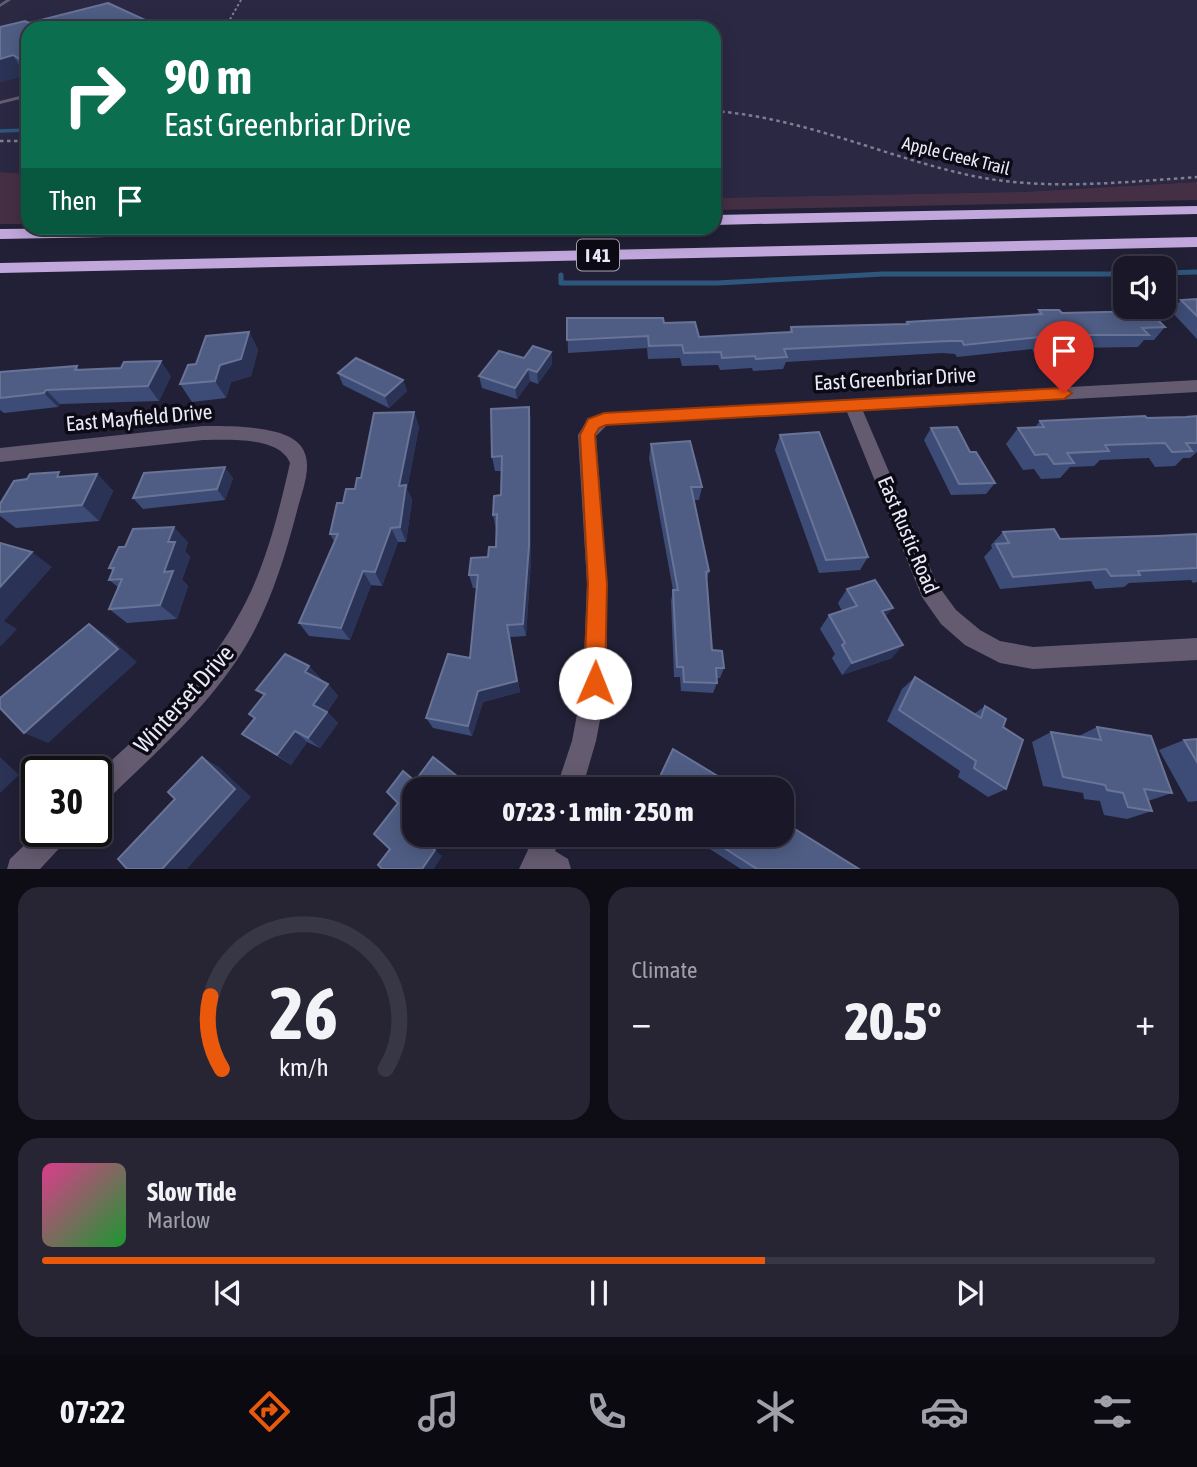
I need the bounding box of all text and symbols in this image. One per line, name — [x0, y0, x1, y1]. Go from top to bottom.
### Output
text: 90 m — [164, 48, 252, 104]
icon: right — [49, 49, 140, 140]
text: East Greenbriar Drive — [164, 106, 411, 143]
street label: Apple Creek Trail — [900, 132, 1012, 179]
icon: arrive — [111, 182, 149, 220]
text: Then — [49, 186, 97, 216]
road number: I 41 — [577, 240, 619, 270]
map controls — [1113, 256, 1176, 319]
button: sound — [1113, 256, 1176, 319]
pin — [1034, 321, 1094, 393]
icon: arrive — [1045, 332, 1083, 370]
street label: East Greenbriar Drive — [813, 362, 977, 394]
street label: East Mayfield Drive — [65, 399, 213, 435]
street label: East Rustic Road — [874, 473, 944, 597]
street label: Winterset Drive — [128, 639, 239, 758]
position arrow — [558, 646, 632, 720]
speed limit sign: 30 — [21, 756, 112, 847]
text: 07:23 · 1 min · 250 m — [503, 797, 693, 827]
text: Climate — [632, 957, 697, 983]
text: 26 — [270, 972, 338, 1055]
text: 20.5° — [845, 991, 942, 1051]
text: − — [632, 1000, 651, 1043]
text: + — [1135, 1000, 1155, 1043]
text: km/h — [279, 1053, 329, 1081]
text: Slow Tide — [147, 1177, 237, 1207]
text: Marlow — [147, 1207, 210, 1233]
icon: previous — [209, 1274, 247, 1312]
icon: pause — [580, 1274, 618, 1312]
icon: next — [951, 1274, 989, 1312]
icon: directions — [245, 1387, 294, 1436]
icon: music — [414, 1387, 463, 1436]
icon: phone — [582, 1387, 631, 1436]
icon: climate — [751, 1387, 800, 1436]
icon: car — [920, 1387, 969, 1436]
icon: filters — [1088, 1387, 1137, 1436]
text: 07:22 — [60, 1393, 126, 1430]

